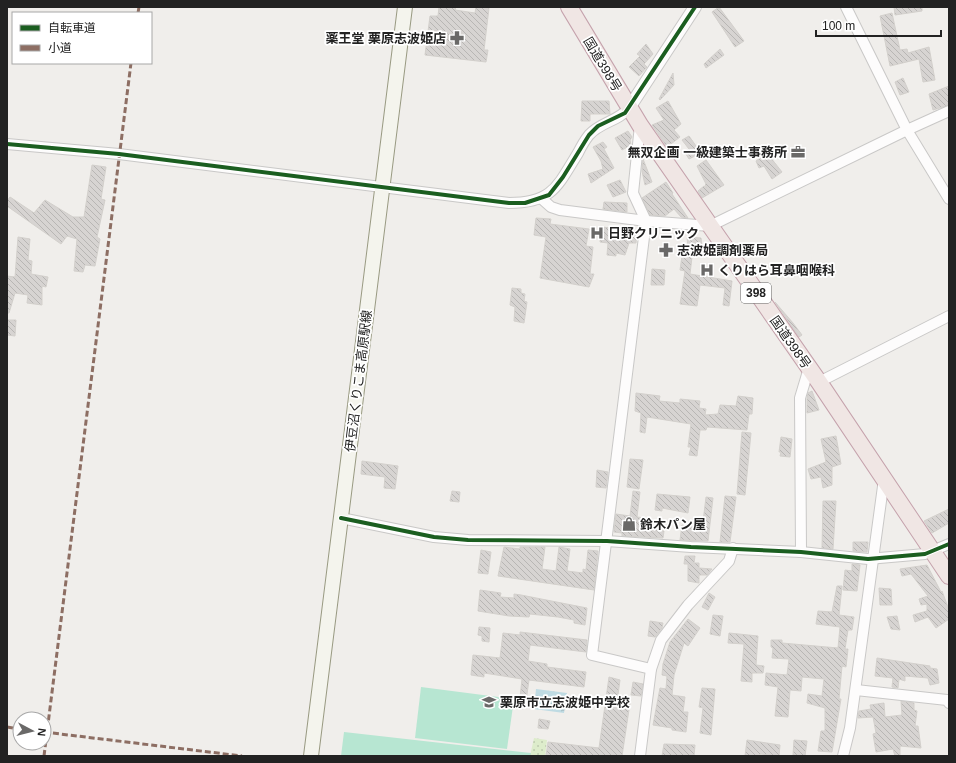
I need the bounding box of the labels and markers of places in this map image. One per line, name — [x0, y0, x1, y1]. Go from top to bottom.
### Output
pharmacy icon: 薬王堂 栗原志波姫店 — [449, 30, 465, 46]
place label: 薬王堂 栗原志波姫店 — [325, 31, 446, 46]
office icon: 無双企画 一級建築士事務所 — [790, 144, 806, 160]
place label: 無双企画 一級建築士事務所 — [627, 145, 787, 160]
hospital icon: 日野クリニック — [589, 225, 605, 241]
place label: 日野クリニック — [608, 226, 699, 241]
pharmacy icon: 志波姫調剤薬局 — [658, 242, 674, 258]
place label: 志波姫調剤薬局 — [677, 243, 768, 258]
hospital icon: くりはら耳鼻咽喉科 — [699, 262, 715, 278]
place label: くりはら耳鼻咽喉科 — [718, 263, 835, 278]
shop icon: 鈴木パン屋 — [621, 516, 637, 532]
place label: 鈴木パン屋 — [640, 517, 706, 532]
school or university icon: 栗原市立志波姫中学校 — [481, 694, 497, 710]
place label: 栗原市立志波姫中学校 — [500, 695, 630, 710]

